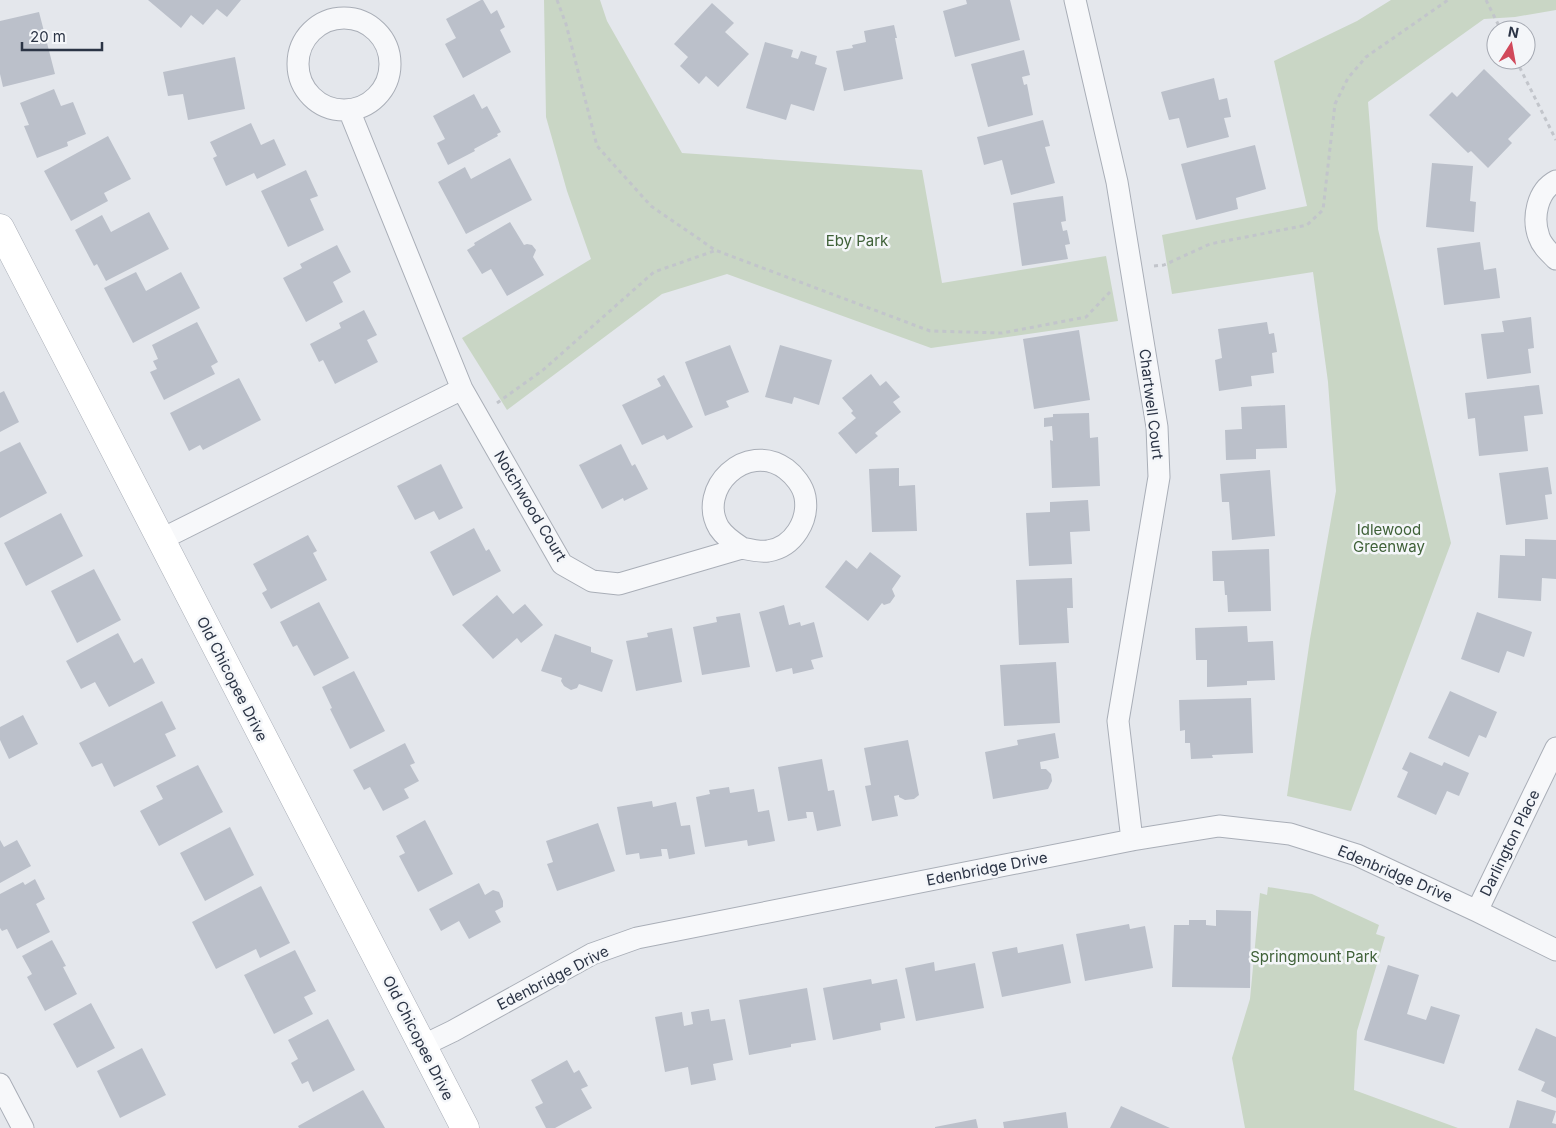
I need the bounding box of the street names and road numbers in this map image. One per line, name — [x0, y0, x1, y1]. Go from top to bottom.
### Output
street label: Chartwell Court — [1135, 348, 1168, 460]
street label: Notchwood Court — [490, 447, 571, 564]
street label: Old Chicopee Drive — [193, 613, 272, 744]
street label: Darlington Place — [1476, 786, 1544, 899]
street label: Edenbridge Drive — [1335, 841, 1456, 906]
street label: Edenbridge Drive — [925, 847, 1049, 890]
street label: Edenbridge Drive — [494, 941, 612, 1014]
street label: Old Chicopee Drive — [379, 972, 458, 1103]

